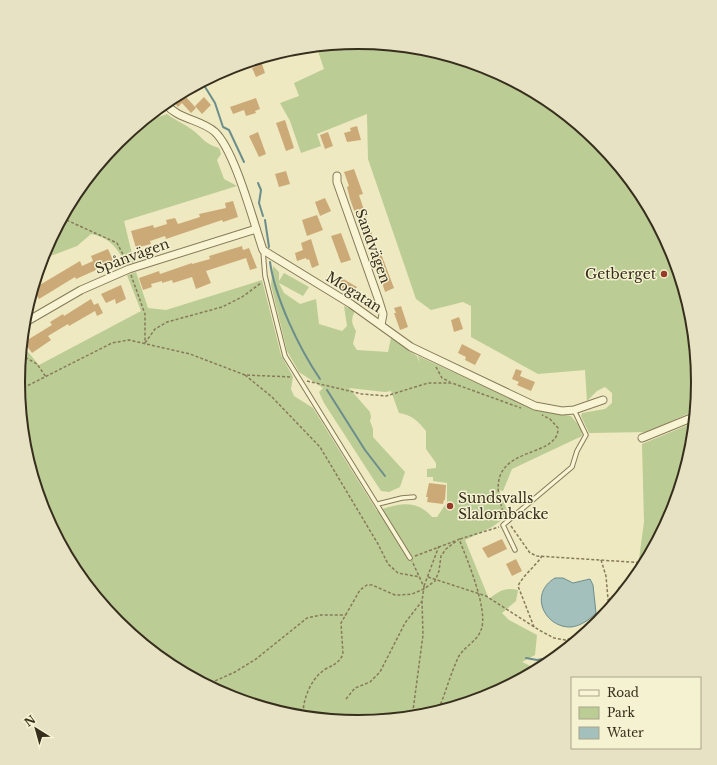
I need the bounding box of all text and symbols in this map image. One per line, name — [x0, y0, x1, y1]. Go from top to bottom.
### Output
street label: Sandvägen — [351, 206, 395, 286]
street label: Spånvägen — [92, 234, 172, 278]
place label: Getberget — [585, 265, 657, 283]
street label: Mogatan — [323, 268, 386, 316]
marker: Getberget — [659, 269, 669, 279]
place label: Sundsvalls Slalombacke — [458, 489, 549, 523]
marker: Sundsvalls Slalombacke — [445, 501, 455, 511]
legend — [571, 677, 701, 749]
text: Road — [607, 685, 639, 700]
text: Park — [607, 705, 635, 720]
north arrow — [16, 709, 56, 749]
text: N — [22, 712, 39, 730]
text: Water — [606, 725, 644, 740]

